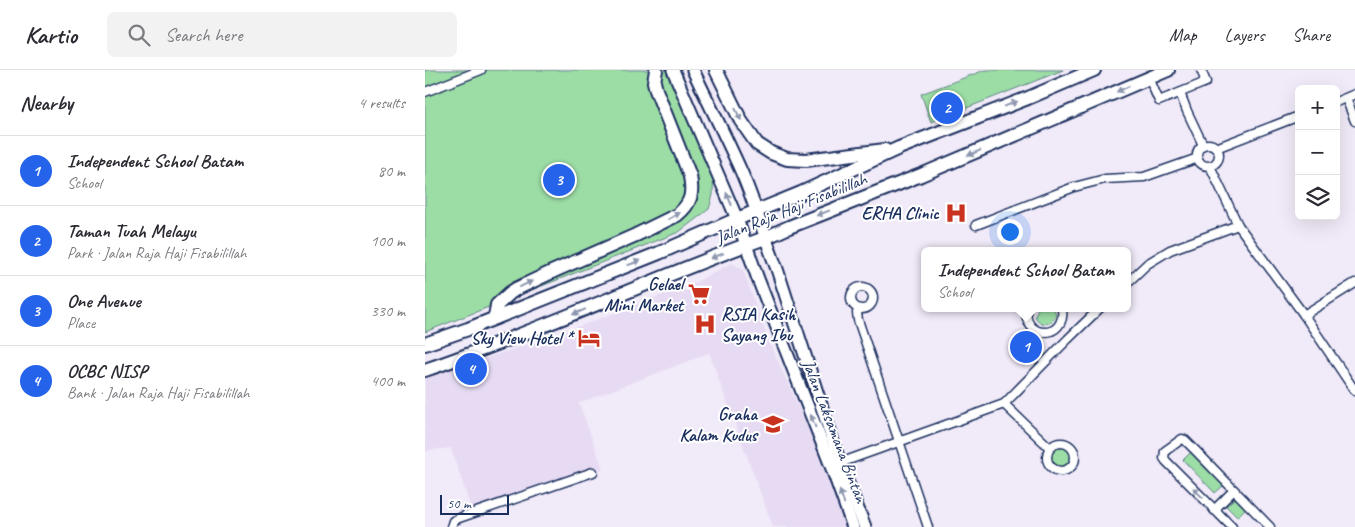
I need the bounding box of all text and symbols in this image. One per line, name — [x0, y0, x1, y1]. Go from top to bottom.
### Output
search box — [107, 12, 457, 57]
text: Kartio — [25, 20, 77, 50]
icon: search — [125, 21, 153, 49]
text: Search here — [165, 23, 242, 47]
text: Map — [1169, 24, 1197, 46]
text: Layers — [1225, 24, 1264, 46]
text: Share — [1292, 24, 1330, 46]
map controls — [1295, 85, 1340, 220]
button: + — [1295, 85, 1340, 130]
one-way arrow — [1116, 86, 1130, 94]
pin: 2 — [931, 89, 963, 127]
text: Nearby — [20, 90, 73, 116]
text: 4 results — [358, 93, 405, 113]
one-way arrow — [1004, 100, 1019, 108]
one-way arrow — [734, 107, 742, 121]
button: − — [1295, 130, 1340, 175]
text: Independent School Batam — [67, 149, 243, 173]
one-way arrow — [966, 149, 981, 157]
text: 1 — [32, 161, 40, 181]
text: 80 m — [378, 161, 405, 181]
pin: 3 — [543, 161, 575, 199]
street label: Jalan Raja Haji Fisabilillah — [711, 167, 871, 249]
text: School — [67, 173, 101, 193]
button: layers — [1295, 175, 1340, 220]
one-way arrow — [724, 192, 732, 206]
hospital icon: ERHA Clinic — [943, 200, 969, 226]
place label: ERHA Clinic — [861, 202, 940, 224]
one-way arrow — [815, 209, 830, 217]
one-way arrow — [666, 212, 681, 220]
text: Taman Tuah Melayu — [67, 219, 196, 243]
your location — [997, 219, 1023, 245]
text: 2 — [32, 231, 40, 251]
text: 100 m — [371, 231, 405, 251]
text: Park · Jalan Raja Haji Fisabilillah — [67, 243, 246, 263]
popup — [921, 247, 1131, 312]
one-way arrow — [709, 252, 724, 260]
text: Independent School Batam — [938, 258, 1114, 282]
one-way arrow — [626, 259, 641, 267]
place label: Gelael Mini Market — [604, 273, 687, 316]
one-way arrow — [519, 280, 533, 288]
supermarket icon: Gelael Mini Market — [686, 281, 712, 307]
text: School — [938, 282, 972, 302]
text: One Avenue — [67, 289, 141, 313]
text: 3 — [32, 301, 40, 321]
text: 330 m — [371, 301, 405, 321]
place label: RSIA Kasih Sayang Ibu — [721, 303, 796, 346]
one-way arrow — [572, 309, 586, 317]
hospital icon: RSIA Kasih Sayang Ibu — [692, 311, 718, 337]
text: Place — [67, 313, 95, 333]
hotel icon: Sky View Hotel * — [576, 325, 602, 351]
place label: Sky View Hotel * — [471, 327, 575, 349]
pin: 1 — [1010, 328, 1042, 366]
pin: 4 — [455, 350, 487, 388]
street label: Jalan Laksamana Bintan — [797, 355, 873, 507]
text: OCBC NISP — [67, 359, 147, 383]
text: 4 — [32, 371, 40, 391]
text: 400 m — [371, 371, 405, 391]
text: Bank · Jalan Raja Haji Fisabilillah — [67, 383, 249, 403]
place label: Graha Kalam Kudus — [680, 403, 759, 446]
school or university icon: Graha Kalam Kudus — [760, 411, 786, 437]
one-way arrow — [809, 413, 817, 428]
one-way arrow — [1192, 487, 1204, 499]
one-way arrow — [837, 489, 845, 504]
scale bar — [440, 492, 509, 515]
text: 50 m — [447, 495, 471, 512]

